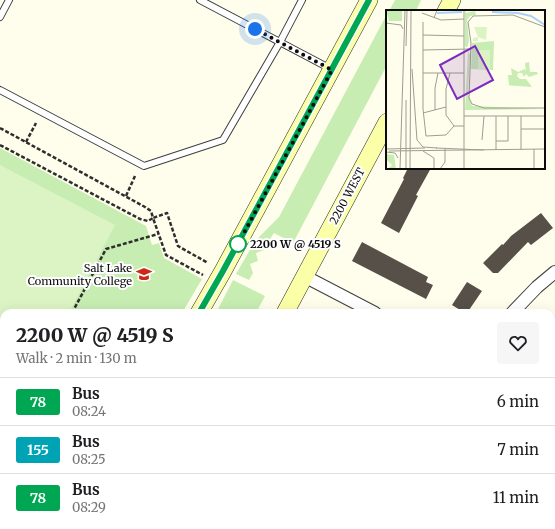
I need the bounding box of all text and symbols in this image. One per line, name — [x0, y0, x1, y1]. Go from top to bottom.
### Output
inset map — [386, 10, 545, 169]
your location — [245, 19, 265, 39]
street label: 2200 WEST — [326, 165, 368, 227]
marker: 2200 W @ 4519 S — [229, 235, 247, 253]
place label: 2200 W @ 4519 S — [250, 237, 341, 251]
place label: Salt Lake Community College — [28, 261, 132, 288]
school or university icon: Salt Lake Community College — [135, 265, 153, 283]
button: heart — [497, 322, 539, 364]
text: 2200 W @ 4519 S — [16, 323, 174, 347]
text: Walk · 2 min · 130 m — [16, 350, 137, 367]
text: Bus — [72, 384, 100, 403]
text: 6 min — [497, 392, 539, 411]
text: 78 — [30, 393, 46, 411]
text: 08:24 — [72, 403, 106, 420]
text: Bus — [72, 432, 100, 451]
text: 7 min — [497, 440, 539, 459]
text: 155 — [27, 441, 49, 459]
text: 08:25 — [72, 451, 106, 468]
text: Bus — [72, 480, 100, 499]
text: 11 min — [493, 488, 539, 507]
text: 78 — [30, 489, 46, 507]
text: 08:29 — [72, 499, 106, 516]

